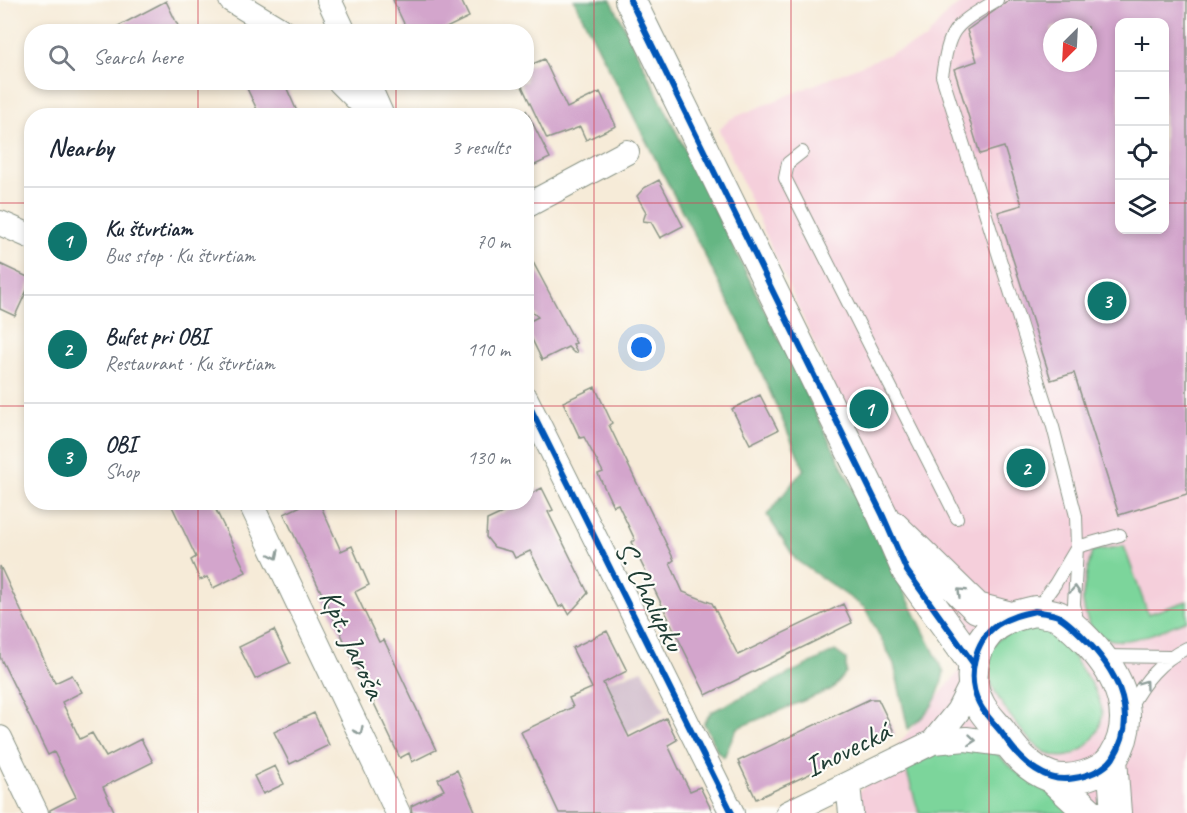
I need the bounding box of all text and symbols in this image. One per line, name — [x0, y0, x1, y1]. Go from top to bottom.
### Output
north arrow — [1043, 18, 1097, 72]
map controls — [1115, 18, 1169, 234]
button: + — [1115, 18, 1169, 72]
search box — [24, 24, 534, 90]
icon: search — [45, 41, 78, 74]
text: Search here — [93, 43, 183, 71]
button: − — [1115, 72, 1169, 126]
button: locate — [1115, 126, 1169, 180]
text: Nearby — [48, 131, 113, 164]
text: 3 results — [451, 135, 510, 160]
button: layers — [1115, 180, 1169, 234]
text: Ku štvrtiam — [105, 215, 193, 243]
text: 1 — [63, 229, 72, 254]
text: 70 m — [476, 229, 510, 254]
text: Bus stop · Ku štvrtiam — [105, 243, 255, 268]
pin: 3 — [1088, 278, 1126, 324]
text: Bufet pri OBI — [105, 323, 209, 351]
your location — [627, 333, 656, 362]
text: 2 — [63, 337, 72, 362]
text: 110 m — [467, 337, 510, 362]
text: Restaurant · Ku štvrtiam — [105, 351, 275, 376]
pin: 1 — [850, 386, 888, 432]
text: OBI — [105, 431, 136, 459]
text: 3 — [63, 445, 72, 470]
text: 130 m — [467, 445, 510, 470]
pin: 2 — [1006, 446, 1046, 490]
text: Shop — [105, 459, 139, 484]
street label: S. Chalupku — [606, 535, 695, 659]
one-way arrow — [268, 549, 280, 560]
street label: Kpt. Jaroša — [311, 583, 396, 706]
one-way arrow — [1068, 585, 1081, 594]
one-way arrow — [957, 588, 968, 599]
one-way arrow — [1137, 680, 1148, 691]
street label: Inovecká — [798, 711, 899, 786]
one-way arrow — [352, 725, 364, 736]
one-way arrow — [967, 733, 976, 746]

